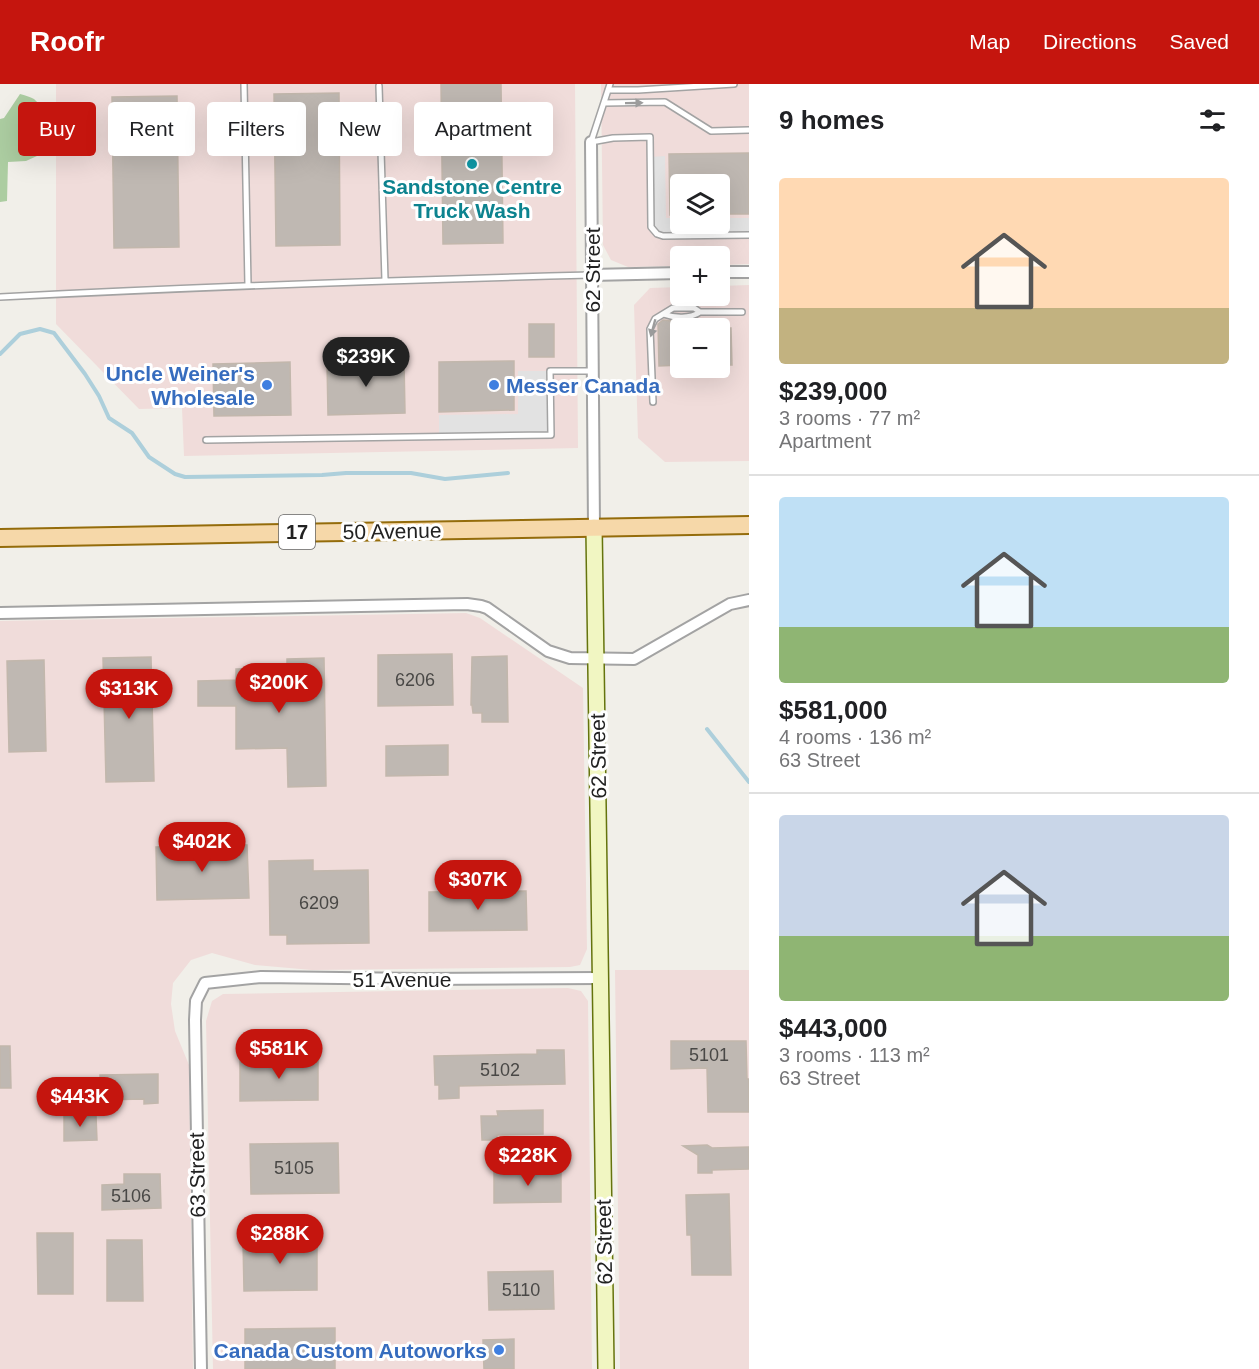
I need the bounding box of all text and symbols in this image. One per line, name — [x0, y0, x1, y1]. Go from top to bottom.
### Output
text: Roofr — [30, 26, 105, 57]
text: Map — [969, 30, 1010, 53]
text: Directions — [1043, 30, 1136, 53]
text: Saved — [1169, 30, 1229, 53]
one-way arrow — [625, 98, 644, 108]
chip: Buy — [18, 102, 96, 156]
chip: Rent — [108, 102, 195, 156]
chip: Filters — [207, 102, 306, 156]
chip: New — [318, 102, 402, 156]
chip: Apartment — [414, 102, 553, 156]
icon: filters — [1196, 104, 1229, 137]
text: 9 homes — [779, 105, 885, 135]
marker: Sandstone Centre Truck Wash — [465, 157, 479, 171]
map controls — [670, 174, 730, 378]
button: layers — [670, 174, 730, 234]
place label: Sandstone Centre Truck Wash — [382, 175, 562, 222]
icon: home — [950, 217, 1058, 325]
street label: 62 Street — [581, 227, 604, 313]
button: + — [670, 246, 730, 306]
button: − — [670, 318, 730, 378]
one-way arrow — [648, 319, 658, 337]
pin: $239K — [324, 337, 408, 388]
text: $239K — [337, 345, 395, 367]
place label: Uncle Weiner's Wholesale — [106, 362, 255, 409]
place label: Messer Canada — [506, 374, 660, 397]
text: $239,000 — [779, 376, 887, 406]
marker: Uncle Weiner's Wholesale — [260, 378, 274, 392]
marker: Messer Canada — [487, 378, 501, 392]
text: 3 rooms · 77 m² — [779, 407, 920, 429]
text: Apartment — [779, 430, 871, 452]
road number: 17 — [279, 515, 315, 549]
street label: 50 Avenue — [342, 519, 442, 543]
icon: home — [950, 536, 1058, 644]
pin: $200K — [237, 663, 321, 714]
pin: $313K — [87, 669, 171, 720]
house number: 6206 — [395, 670, 435, 690]
text: $200K — [250, 671, 308, 693]
text: $313K — [100, 677, 158, 699]
text: $581,000 — [779, 695, 887, 725]
street label: 62 Street — [586, 713, 610, 799]
text: 4 rooms · 136 m² — [779, 726, 931, 748]
text: 63 Street — [779, 749, 860, 771]
pin: $402K — [160, 822, 244, 873]
text: $402K — [173, 830, 231, 852]
icon: home — [950, 854, 1058, 962]
pin: $307K — [436, 860, 520, 911]
text: $307K — [449, 868, 507, 890]
house number: 6209 — [299, 893, 339, 913]
street label: 51 Avenue — [353, 968, 451, 991]
text: $443,000 — [779, 1013, 887, 1043]
pin: $581K — [237, 1029, 321, 1080]
text: $581K — [250, 1037, 308, 1059]
text: 3 rooms · 113 m² — [779, 1044, 930, 1066]
house number: 5101 — [689, 1045, 729, 1065]
house number: 5102 — [480, 1060, 520, 1080]
text: 63 Street — [779, 1067, 860, 1089]
pin: $443K — [38, 1077, 122, 1128]
text: $443K — [51, 1085, 109, 1107]
street label: 63 Street — [185, 1132, 209, 1218]
pin: $228K — [486, 1136, 570, 1187]
text: $228K — [499, 1144, 557, 1166]
house number: 5105 — [274, 1158, 314, 1178]
house number: 5106 — [111, 1186, 151, 1206]
street label: 62 Street — [592, 1199, 616, 1285]
pin: $288K — [238, 1214, 322, 1265]
text: $288K — [251, 1222, 309, 1244]
house number: 5110 — [502, 1280, 540, 1300]
place label: Canada Custom Autoworks — [214, 1339, 487, 1362]
marker: Canada Custom Autoworks — [492, 1343, 506, 1357]

